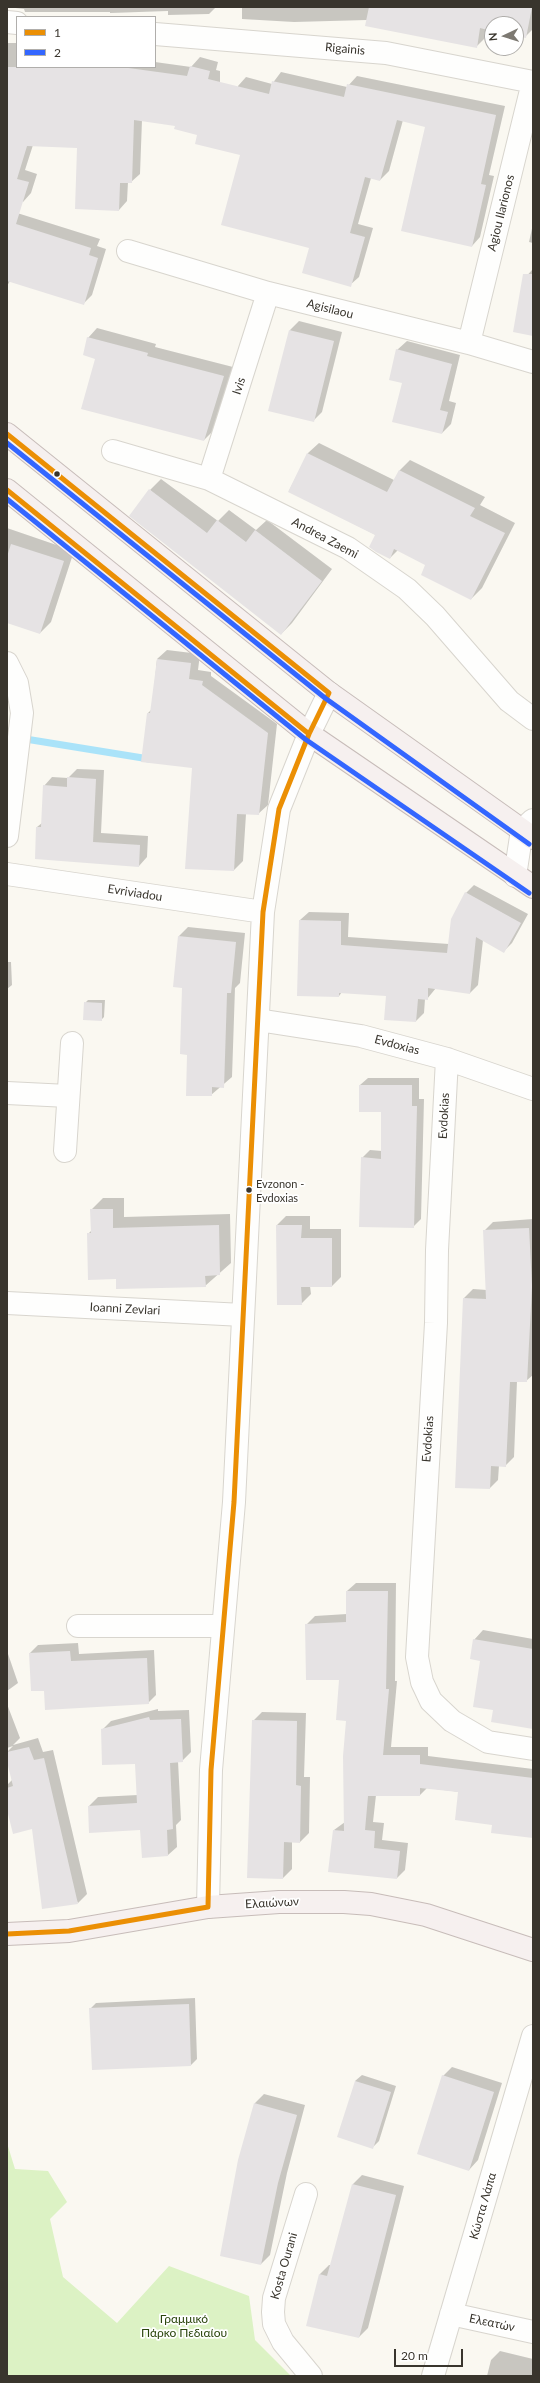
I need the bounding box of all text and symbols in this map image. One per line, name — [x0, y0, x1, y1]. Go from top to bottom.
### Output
legend — [16, 16, 156, 68]
north arrow — [484, 16, 524, 56]
text: 1 — [54, 25, 61, 40]
text: N — [486, 32, 499, 41]
street label: Rigainis — [324, 40, 366, 58]
text: 2 — [54, 45, 61, 60]
street label: Agiou Ilarionos — [485, 173, 517, 253]
street label: Agisilaou — [305, 296, 355, 322]
street label: Ivis — [229, 375, 249, 397]
unlabelled marker — [52, 469, 62, 479]
street label: Andrea Zaemi — [289, 514, 361, 562]
street label: Evriviadou — [107, 882, 163, 904]
street label: Evdoxias — [373, 1032, 421, 1058]
street label: Evdokias — [436, 1092, 452, 1140]
place label: Evzonon - Evdoxias — [256, 1177, 304, 1203]
marker: Evzonon - Evdoxias — [244, 1185, 254, 1195]
street label: Ioanni Zevlari — [89, 1300, 161, 1318]
street label: Evdokias — [419, 1415, 437, 1463]
street label: Ελαιώνων — [245, 1894, 299, 1912]
street label: Κώστα Λάπα — [467, 2171, 499, 2241]
street label: Kosta Ourani — [268, 2231, 300, 2301]
street label: Ελεατών — [468, 2311, 516, 2335]
park label: Γραμμικό Πάρκο Πεδιαίου — [141, 2312, 227, 2340]
scale bar — [396, 2341, 465, 2367]
text: 20 m — [401, 2348, 428, 2363]

